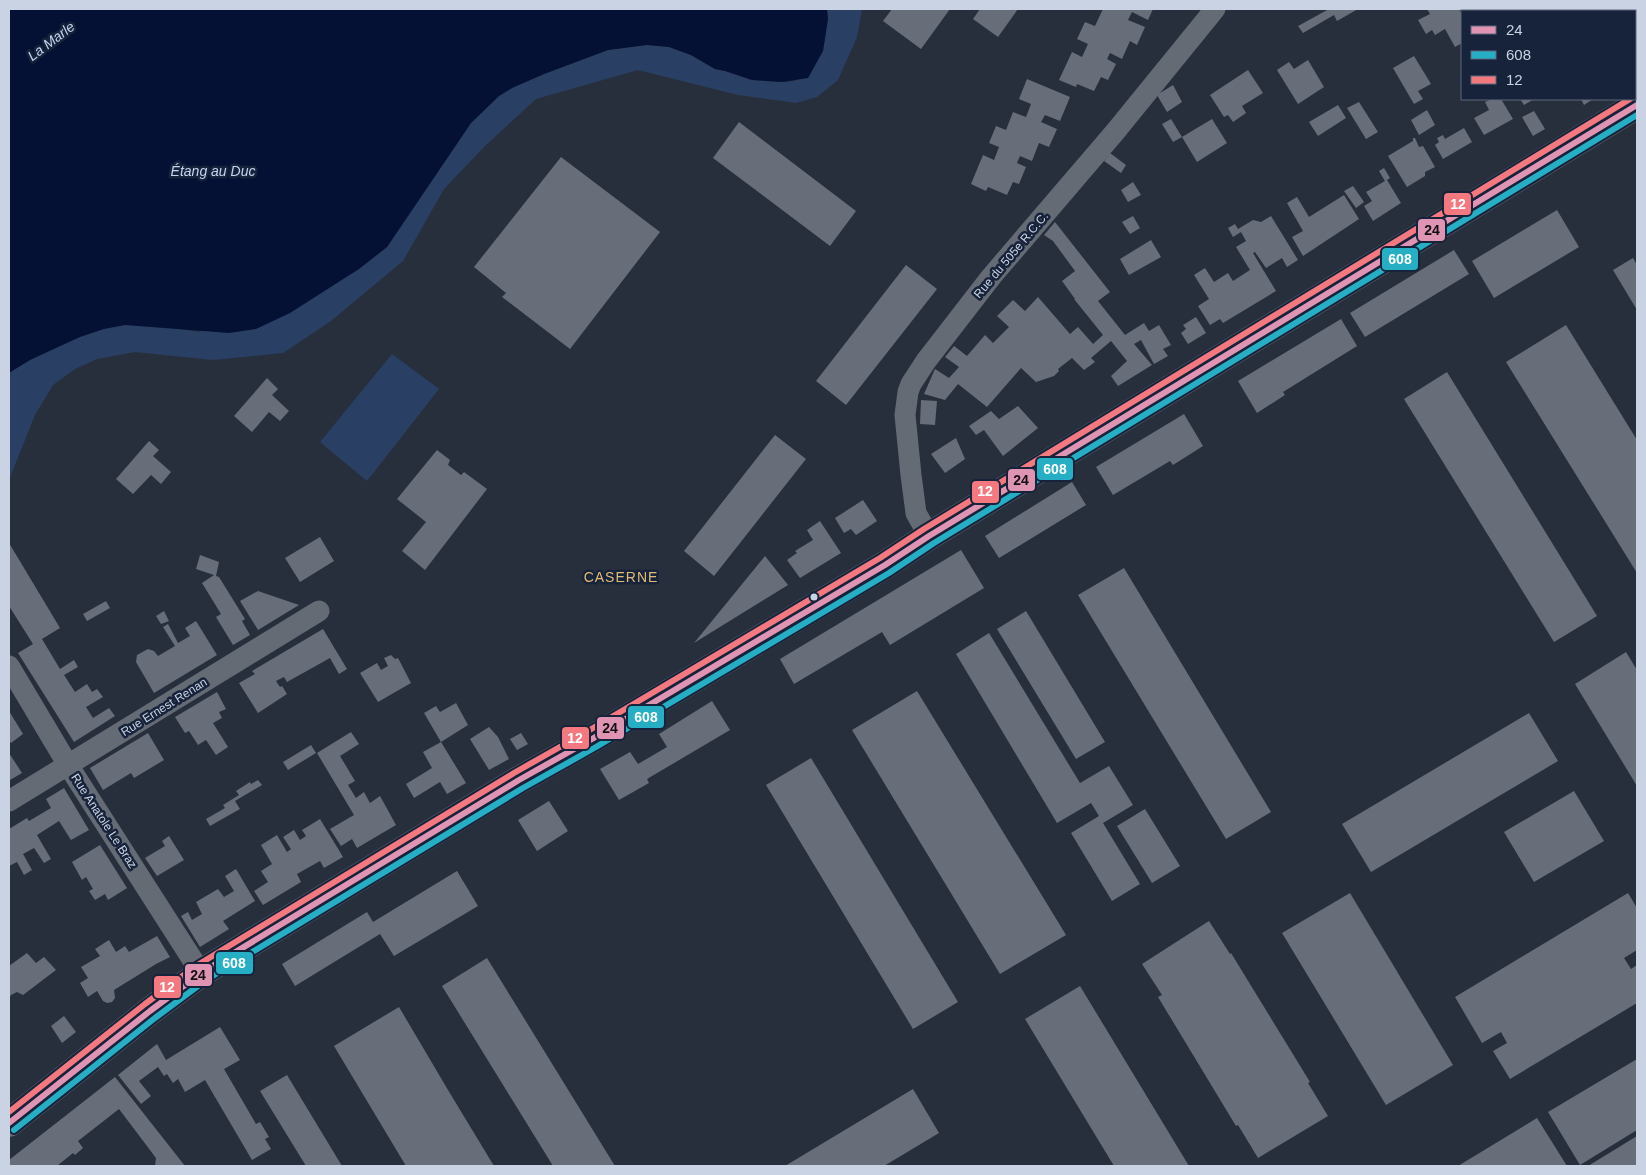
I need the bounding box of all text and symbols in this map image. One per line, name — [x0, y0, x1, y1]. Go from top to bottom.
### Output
legend — [1461, 10, 1636, 100]
water label: La Marle — [24, 18, 78, 64]
text: 24 — [1506, 21, 1523, 38]
text: 608 — [1506, 46, 1531, 63]
text: 12 — [1506, 71, 1523, 88]
water label: Étang au Duc — [171, 163, 255, 179]
line badge: 12 — [1443, 192, 1472, 216]
text: 12 — [1450, 196, 1466, 212]
street label: Rue du 505e R.C.C. — [971, 209, 1051, 301]
line badge: 24 — [1417, 218, 1446, 242]
text: 24 — [1424, 222, 1440, 238]
line badge: 608 — [1381, 247, 1419, 271]
text: 608 — [1388, 251, 1412, 267]
line badge: 608 — [1036, 457, 1074, 481]
text: 608 — [1043, 461, 1067, 477]
line badge: 24 — [1007, 468, 1036, 492]
text: 24 — [1013, 472, 1029, 488]
line badge: 12 — [971, 480, 1000, 504]
text: 12 — [977, 483, 993, 499]
district label: CASERNE — [584, 569, 658, 585]
unlabelled marker — [809, 592, 819, 602]
street label: Rue Ernest Renan — [118, 675, 210, 739]
line badge: 608 — [627, 705, 665, 729]
text: 608 — [634, 709, 658, 725]
line badge: 24 — [596, 716, 625, 740]
text: 24 — [602, 720, 618, 736]
line badge: 12 — [561, 726, 590, 750]
text: 12 — [567, 730, 583, 746]
street label: Rue Anatole Le Braz — [68, 771, 140, 871]
line badge: 608 — [215, 951, 254, 975]
text: 608 — [222, 955, 246, 971]
line badge: 24 — [184, 963, 213, 987]
text: 24 — [190, 967, 206, 983]
line badge: 12 — [153, 975, 182, 999]
text: 12 — [159, 979, 175, 995]

